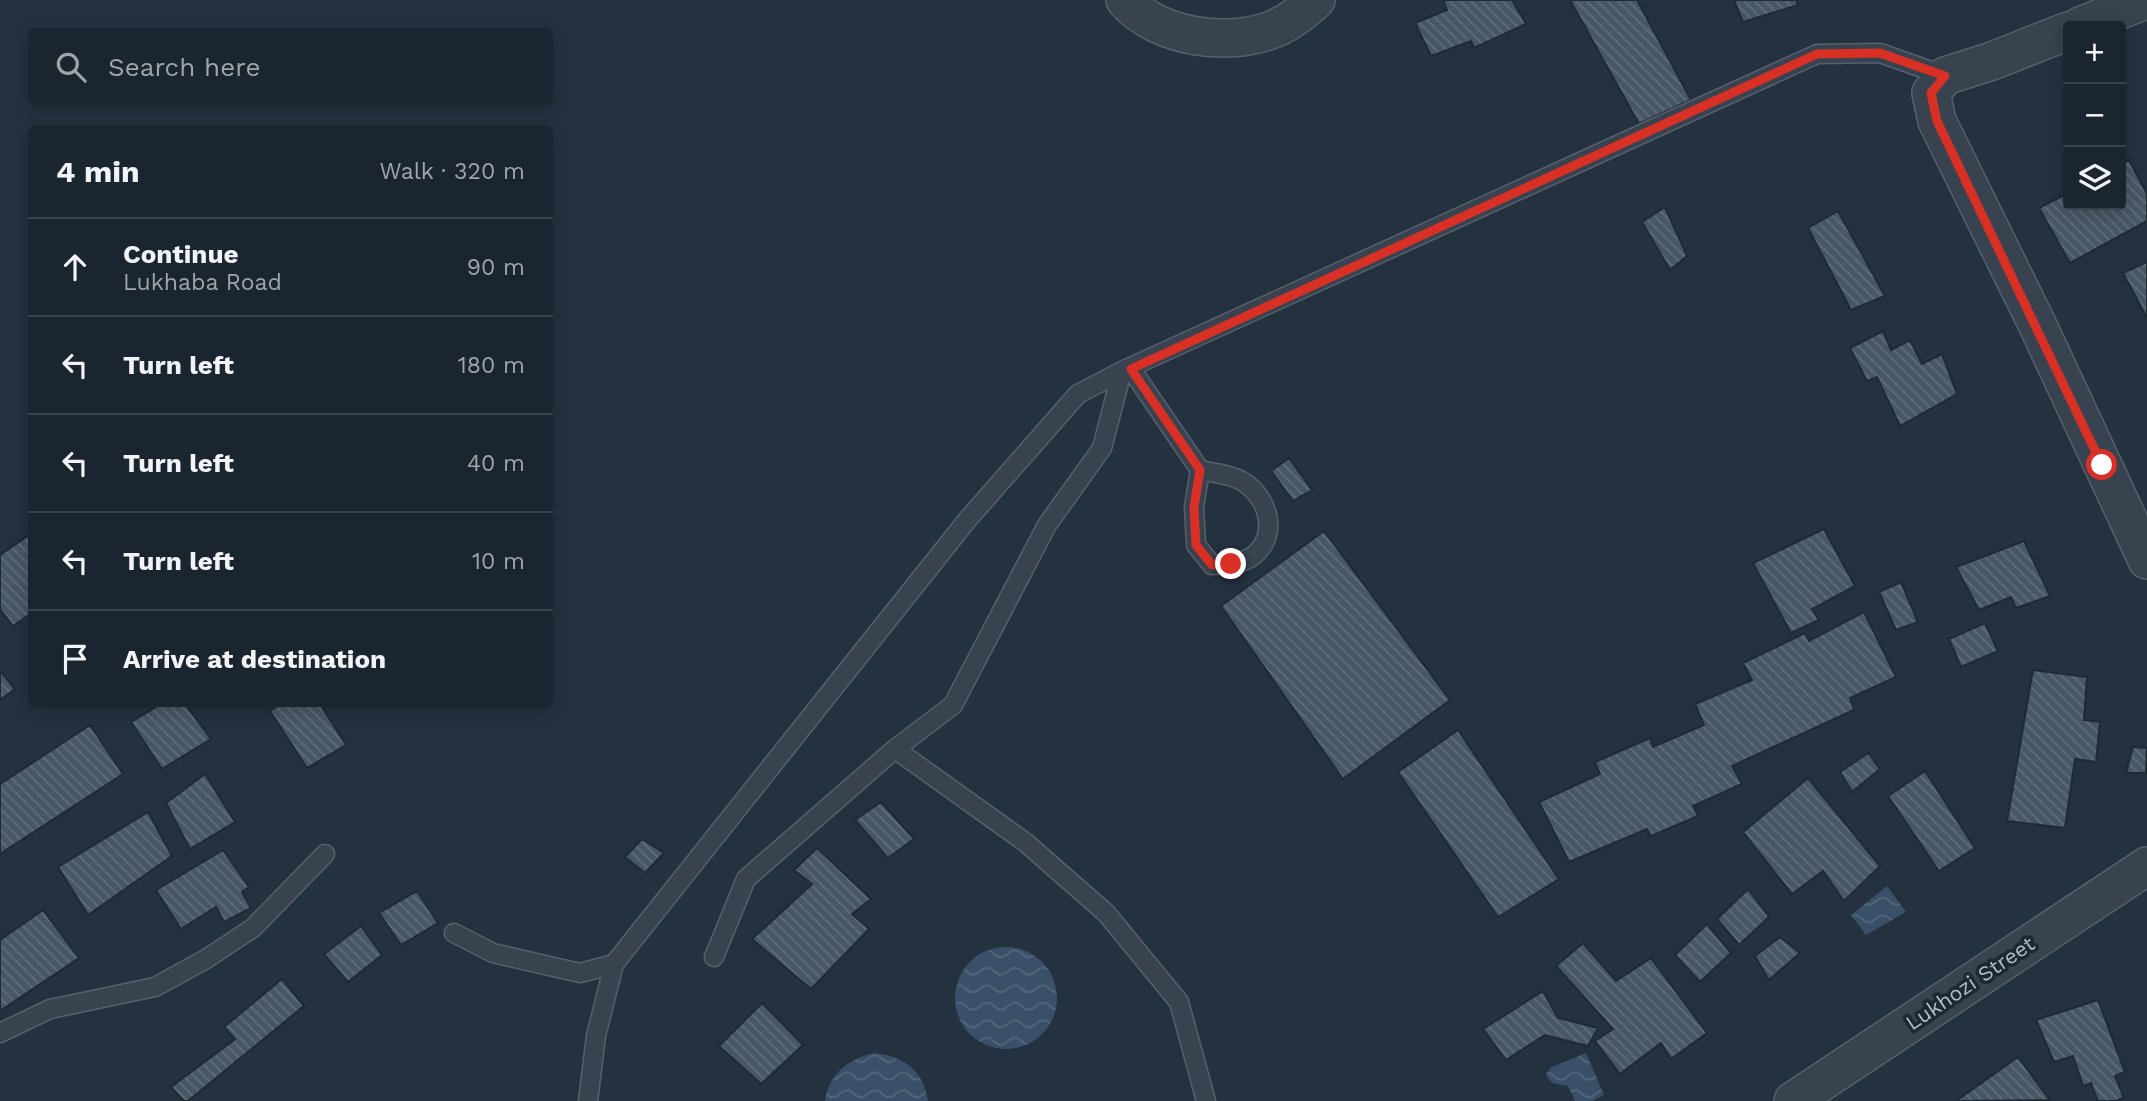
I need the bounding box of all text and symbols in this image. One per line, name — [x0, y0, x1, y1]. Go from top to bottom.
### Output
map controls — [2063, 21, 2126, 210]
button: + — [2063, 21, 2126, 84]
search box — [28, 28, 553, 105]
icon: search — [52, 48, 90, 86]
text: Search here — [108, 52, 260, 82]
button: − — [2063, 84, 2126, 147]
button: layers — [2063, 147, 2126, 210]
text: 4 min — [56, 154, 140, 189]
text: Walk · 320 m — [379, 158, 525, 185]
text: Continue — [123, 239, 239, 269]
icon: ahead — [56, 248, 94, 286]
text: 90 m — [467, 254, 525, 281]
text: Lukhaba Road — [123, 269, 282, 296]
icon: left — [56, 346, 94, 384]
text: Turn left — [123, 350, 234, 380]
text: 180 m — [458, 352, 525, 379]
icon: left — [56, 444, 94, 482]
text: Turn left — [123, 448, 234, 478]
route start — [2086, 449, 2117, 480]
text: 40 m — [467, 450, 525, 477]
icon: left — [56, 542, 94, 580]
text: Turn left — [123, 546, 234, 576]
text: 10 m — [472, 548, 525, 575]
route end — [1215, 548, 1246, 579]
icon: arrive — [56, 640, 94, 678]
text: Arrive at destination — [123, 644, 386, 674]
street label: Lukhozi Street — [1901, 931, 2039, 1035]

